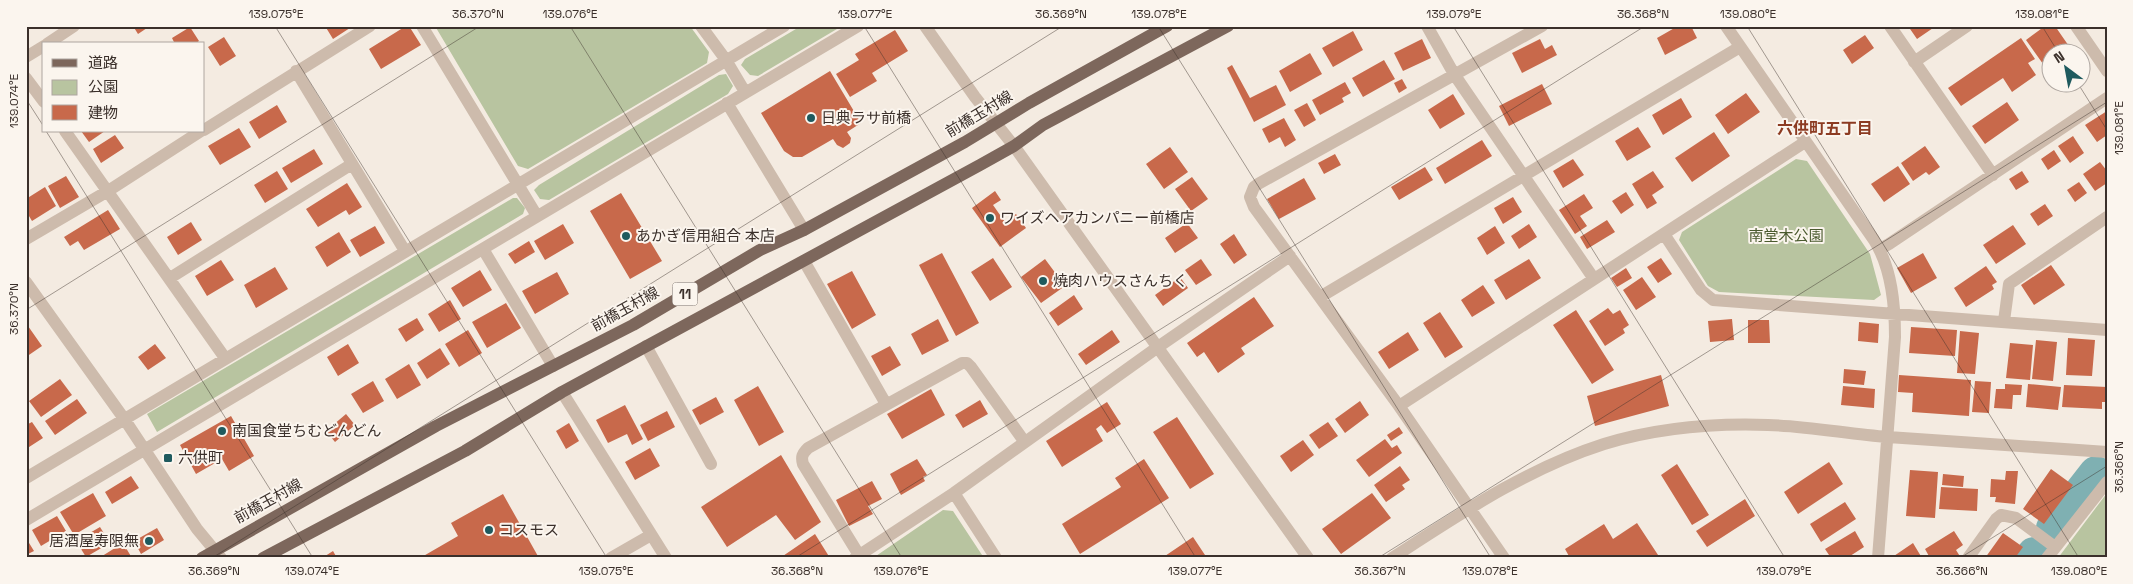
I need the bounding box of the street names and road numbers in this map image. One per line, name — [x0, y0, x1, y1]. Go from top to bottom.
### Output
street label: 前橋玉村線 — [942, 86, 1016, 141]
street label: 前橋玉村線 — [587, 282, 662, 335]
road number: 11 — [672, 282, 698, 306]
street label: 前橋玉村線 — [230, 474, 305, 527]

